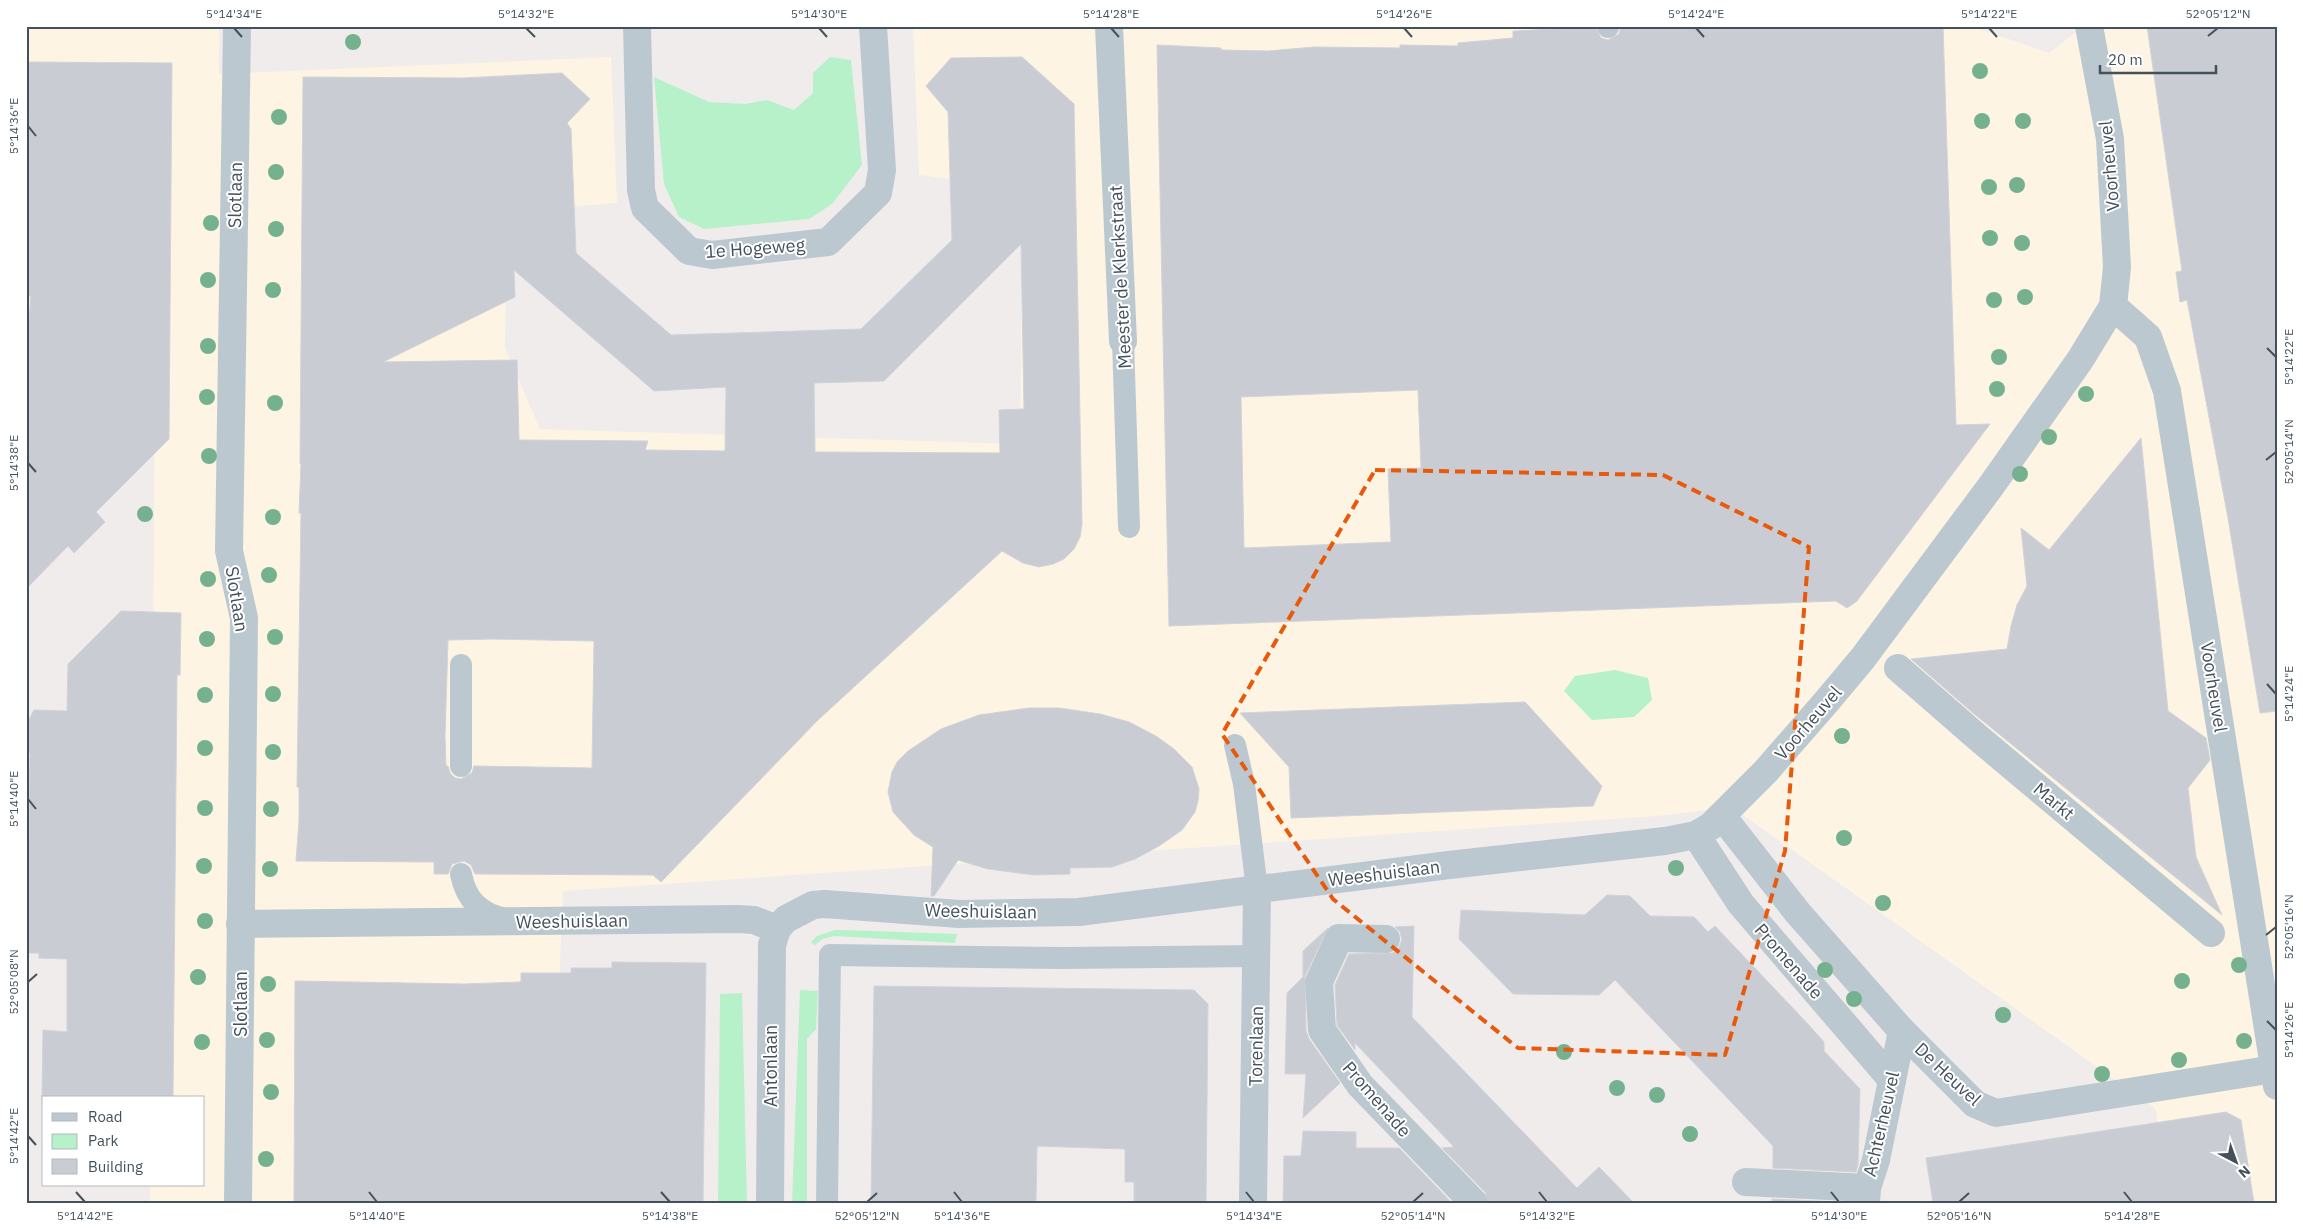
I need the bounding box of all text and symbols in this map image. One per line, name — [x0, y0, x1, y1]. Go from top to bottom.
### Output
text: 5°14'34"E — [206, 6, 262, 21]
text: 5°14'32"E — [498, 6, 554, 21]
text: 5°14'30"E — [791, 6, 847, 21]
text: 5°14'28"E — [1083, 6, 1139, 21]
text: 5°14'26"E — [1376, 6, 1432, 21]
text: 5°14'24"E — [1668, 6, 1724, 21]
text: 5°14'22"E — [1961, 6, 2017, 21]
text: 52°05'12"N — [2185, 6, 2251, 21]
scale bar — [2100, 42, 2217, 74]
text: 20 m — [2108, 50, 2143, 69]
text: 5°14'36"E — [6, 98, 21, 154]
street label: Voorheuvel — [2094, 120, 2124, 212]
street label: Slotlaan — [223, 162, 247, 228]
street label: Meester de Klerkstraat — [1104, 185, 1136, 369]
street label: 1e Hogeweg — [704, 233, 806, 263]
text: 5°14'22"E — [2281, 329, 2296, 385]
text: 52°05'14"N — [2281, 419, 2296, 485]
text: 5°14'38"E — [6, 435, 21, 491]
street label: Slotlaan — [220, 565, 254, 633]
street label: Voorheuvel — [2196, 640, 2232, 734]
text: 5°14'24"E — [2281, 666, 2296, 722]
street label: Voorheuvel — [1769, 681, 1847, 765]
text: 5°14'40"E — [6, 771, 21, 827]
street label: Markt — [2029, 777, 2079, 825]
street label: Weeshuislaan — [1327, 855, 1441, 891]
text: 52°05'16"N — [2281, 894, 2296, 960]
street label: Weeshuislaan — [925, 899, 1037, 923]
street label: Weeshuislaan — [516, 909, 628, 933]
street label: Promenade — [1750, 918, 1828, 1004]
text: 52°05'08"N — [6, 949, 21, 1015]
street label: Slotlaan — [229, 971, 252, 1037]
text: 5°14'26"E — [2281, 1002, 2296, 1058]
street label: Torenlaan — [1244, 1006, 1268, 1086]
street label: Antonlaan — [759, 1025, 782, 1107]
street label: De Heuvel — [1910, 1037, 1986, 1111]
street label: Promenade — [1338, 1056, 1416, 1142]
street label: Achterheuvel — [1858, 1069, 1904, 1179]
legend — [42, 1096, 205, 1186]
text: Road — [88, 1107, 123, 1126]
text: 5°14'42"E — [6, 1108, 21, 1164]
text: Park — [88, 1131, 118, 1150]
north arrow — [2210, 1136, 2260, 1186]
text: Building — [88, 1157, 143, 1176]
text: N — [2235, 1162, 2254, 1182]
text: 5°14'42"E — [57, 1208, 113, 1223]
text: 5°14'40"E — [349, 1208, 405, 1223]
text: 5°14'38"E — [642, 1208, 698, 1223]
text: 52°05'12"N — [834, 1208, 900, 1223]
text: 5°14'36"E — [934, 1208, 990, 1223]
text: 5°14'34"E — [1226, 1208, 1282, 1223]
text: 52°05'14"N — [1380, 1208, 1446, 1223]
text: 5°14'32"E — [1519, 1208, 1575, 1223]
text: 5°14'30"E — [1811, 1208, 1867, 1223]
text: 52°05'16"N — [1926, 1208, 1992, 1223]
text: 5°14'28"E — [2104, 1208, 2160, 1223]

